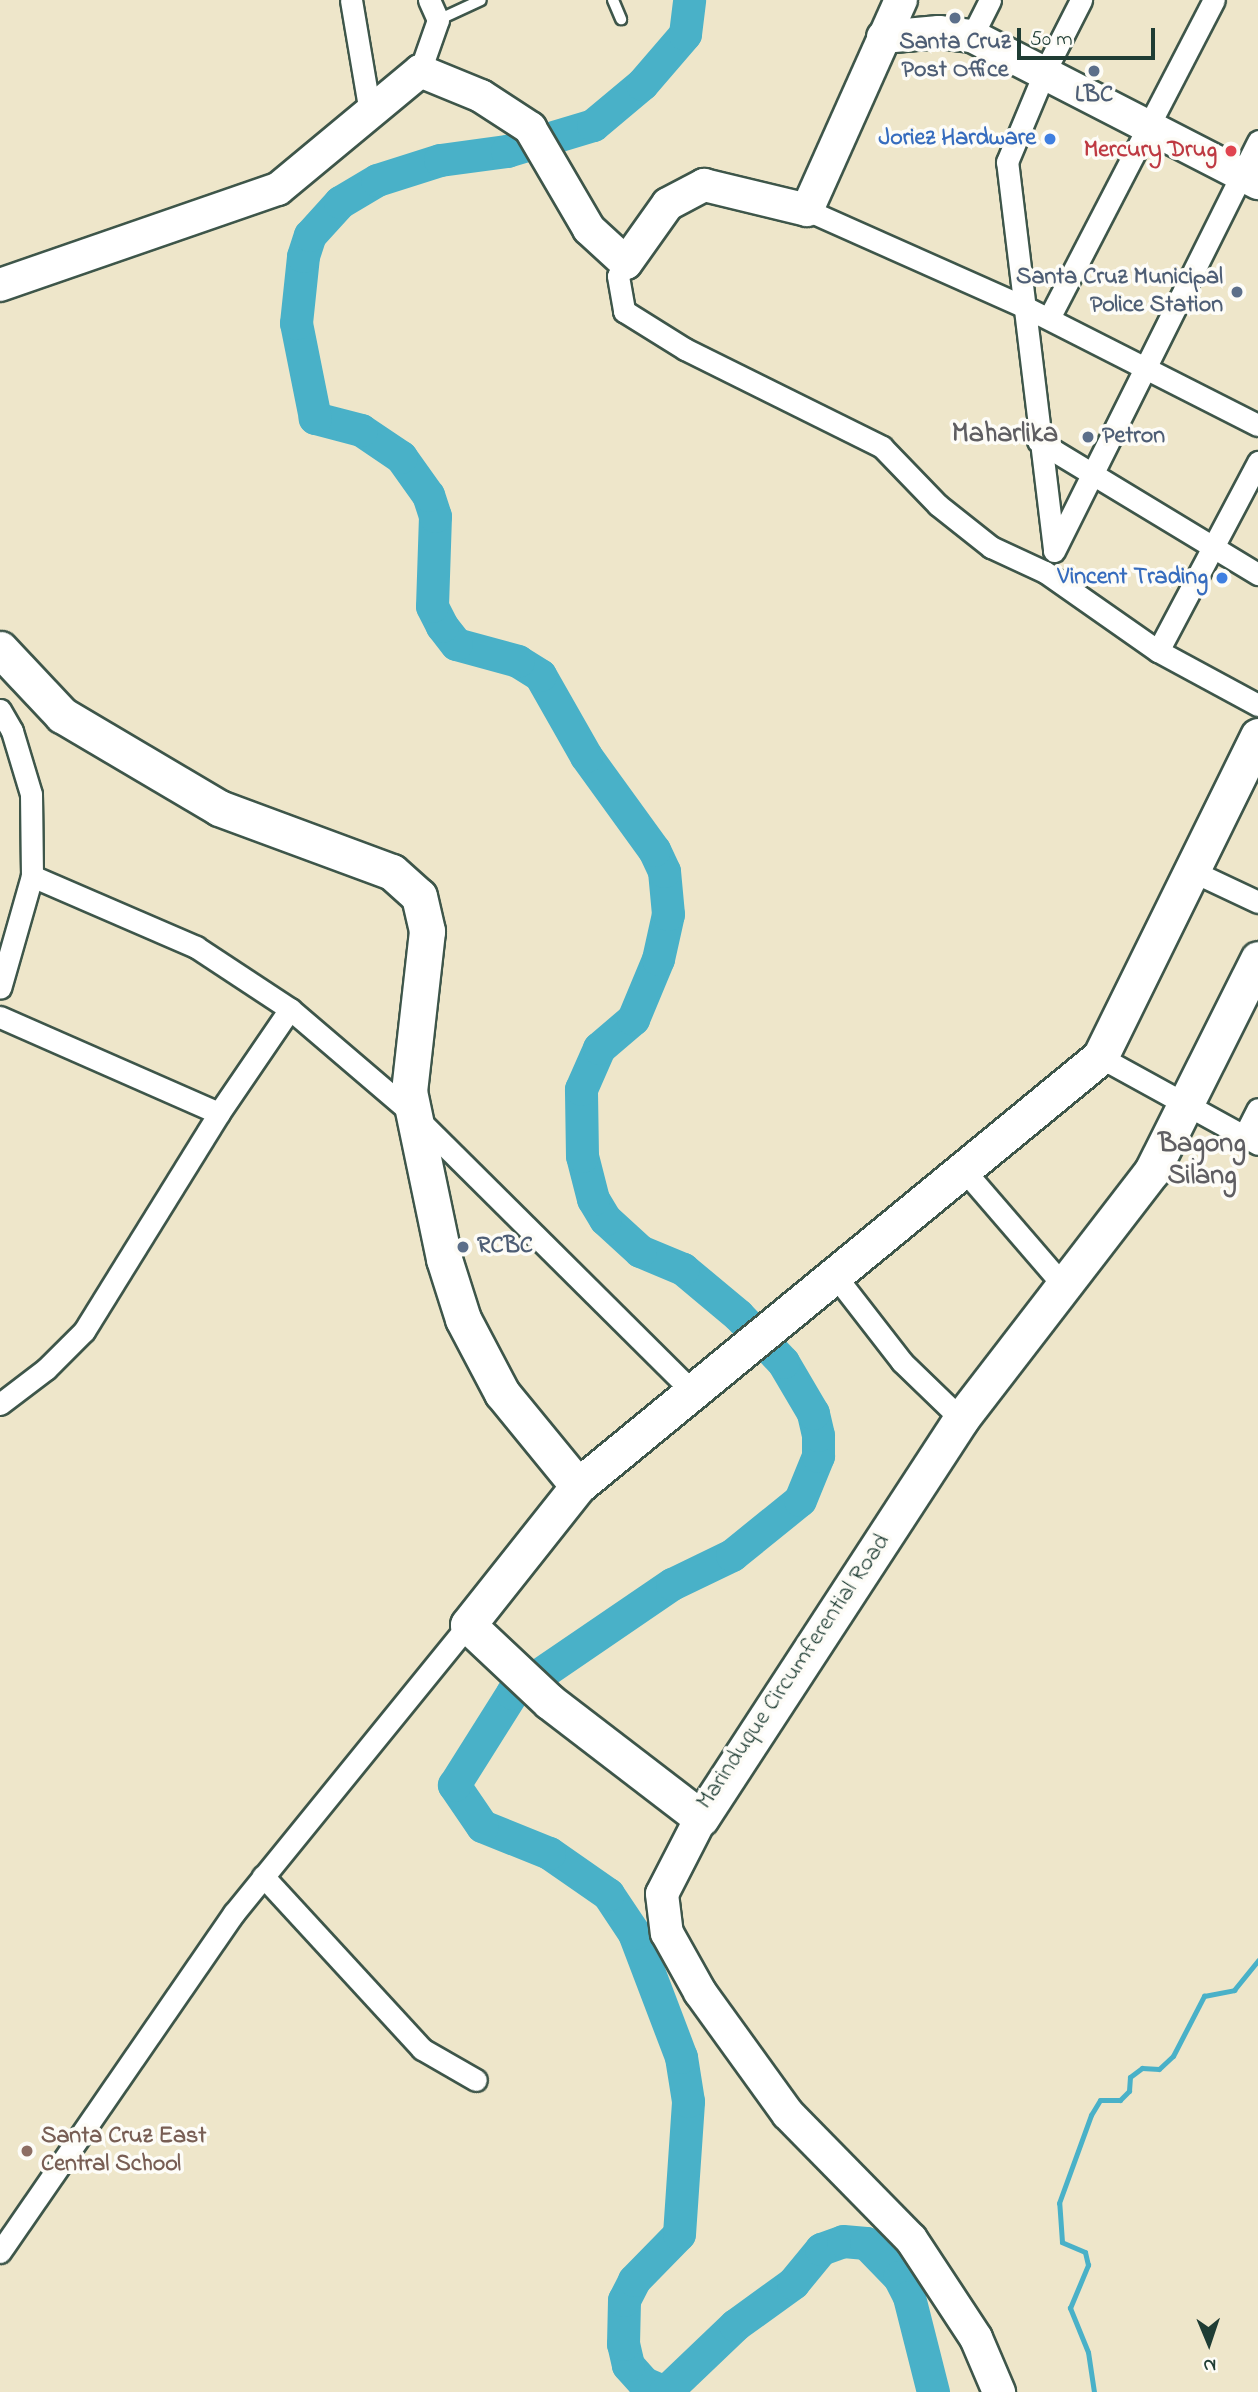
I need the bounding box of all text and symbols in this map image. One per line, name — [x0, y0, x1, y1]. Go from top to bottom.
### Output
marker: Santa Cruz Post Office — [947, 10, 963, 26]
scale bar — [1020, 14, 1158, 58]
text: 50 m — [1030, 25, 1073, 55]
place label: Santa Cruz Post Office — [899, 29, 1011, 85]
marker: LBC — [1086, 63, 1102, 79]
place label: LBC — [1075, 82, 1113, 110]
place label: Joriez Hardware — [879, 125, 1036, 153]
marker: Joriez Hardware — [1042, 131, 1058, 147]
place label: Mercury Drug — [1084, 137, 1217, 165]
marker: Mercury Drug — [1223, 143, 1239, 159]
place label: Santa Cruz Municipal Police Station — [1016, 264, 1223, 320]
marker: Santa Cruz Municipal Police Station — [1229, 284, 1245, 300]
district label: Maharlika — [952, 418, 1058, 452]
place label: Petron — [1102, 423, 1165, 451]
marker: Petron — [1080, 429, 1096, 445]
place label: Vincent Trading — [1057, 564, 1208, 592]
marker: Vincent Trading — [1214, 570, 1230, 586]
district label: Bagong Silang — [1158, 1128, 1246, 1194]
place label: RCBC — [477, 1233, 533, 1261]
marker: RCBC — [455, 1239, 471, 1255]
street label: Marinduque Circumferential Road — [691, 1529, 897, 1815]
place label: Santa Cruz East Central School — [41, 2123, 206, 2179]
marker: Santa Cruz East Central School — [19, 2143, 35, 2159]
north arrow — [1174, 2308, 1244, 2378]
text: N — [1203, 2351, 1217, 2378]

